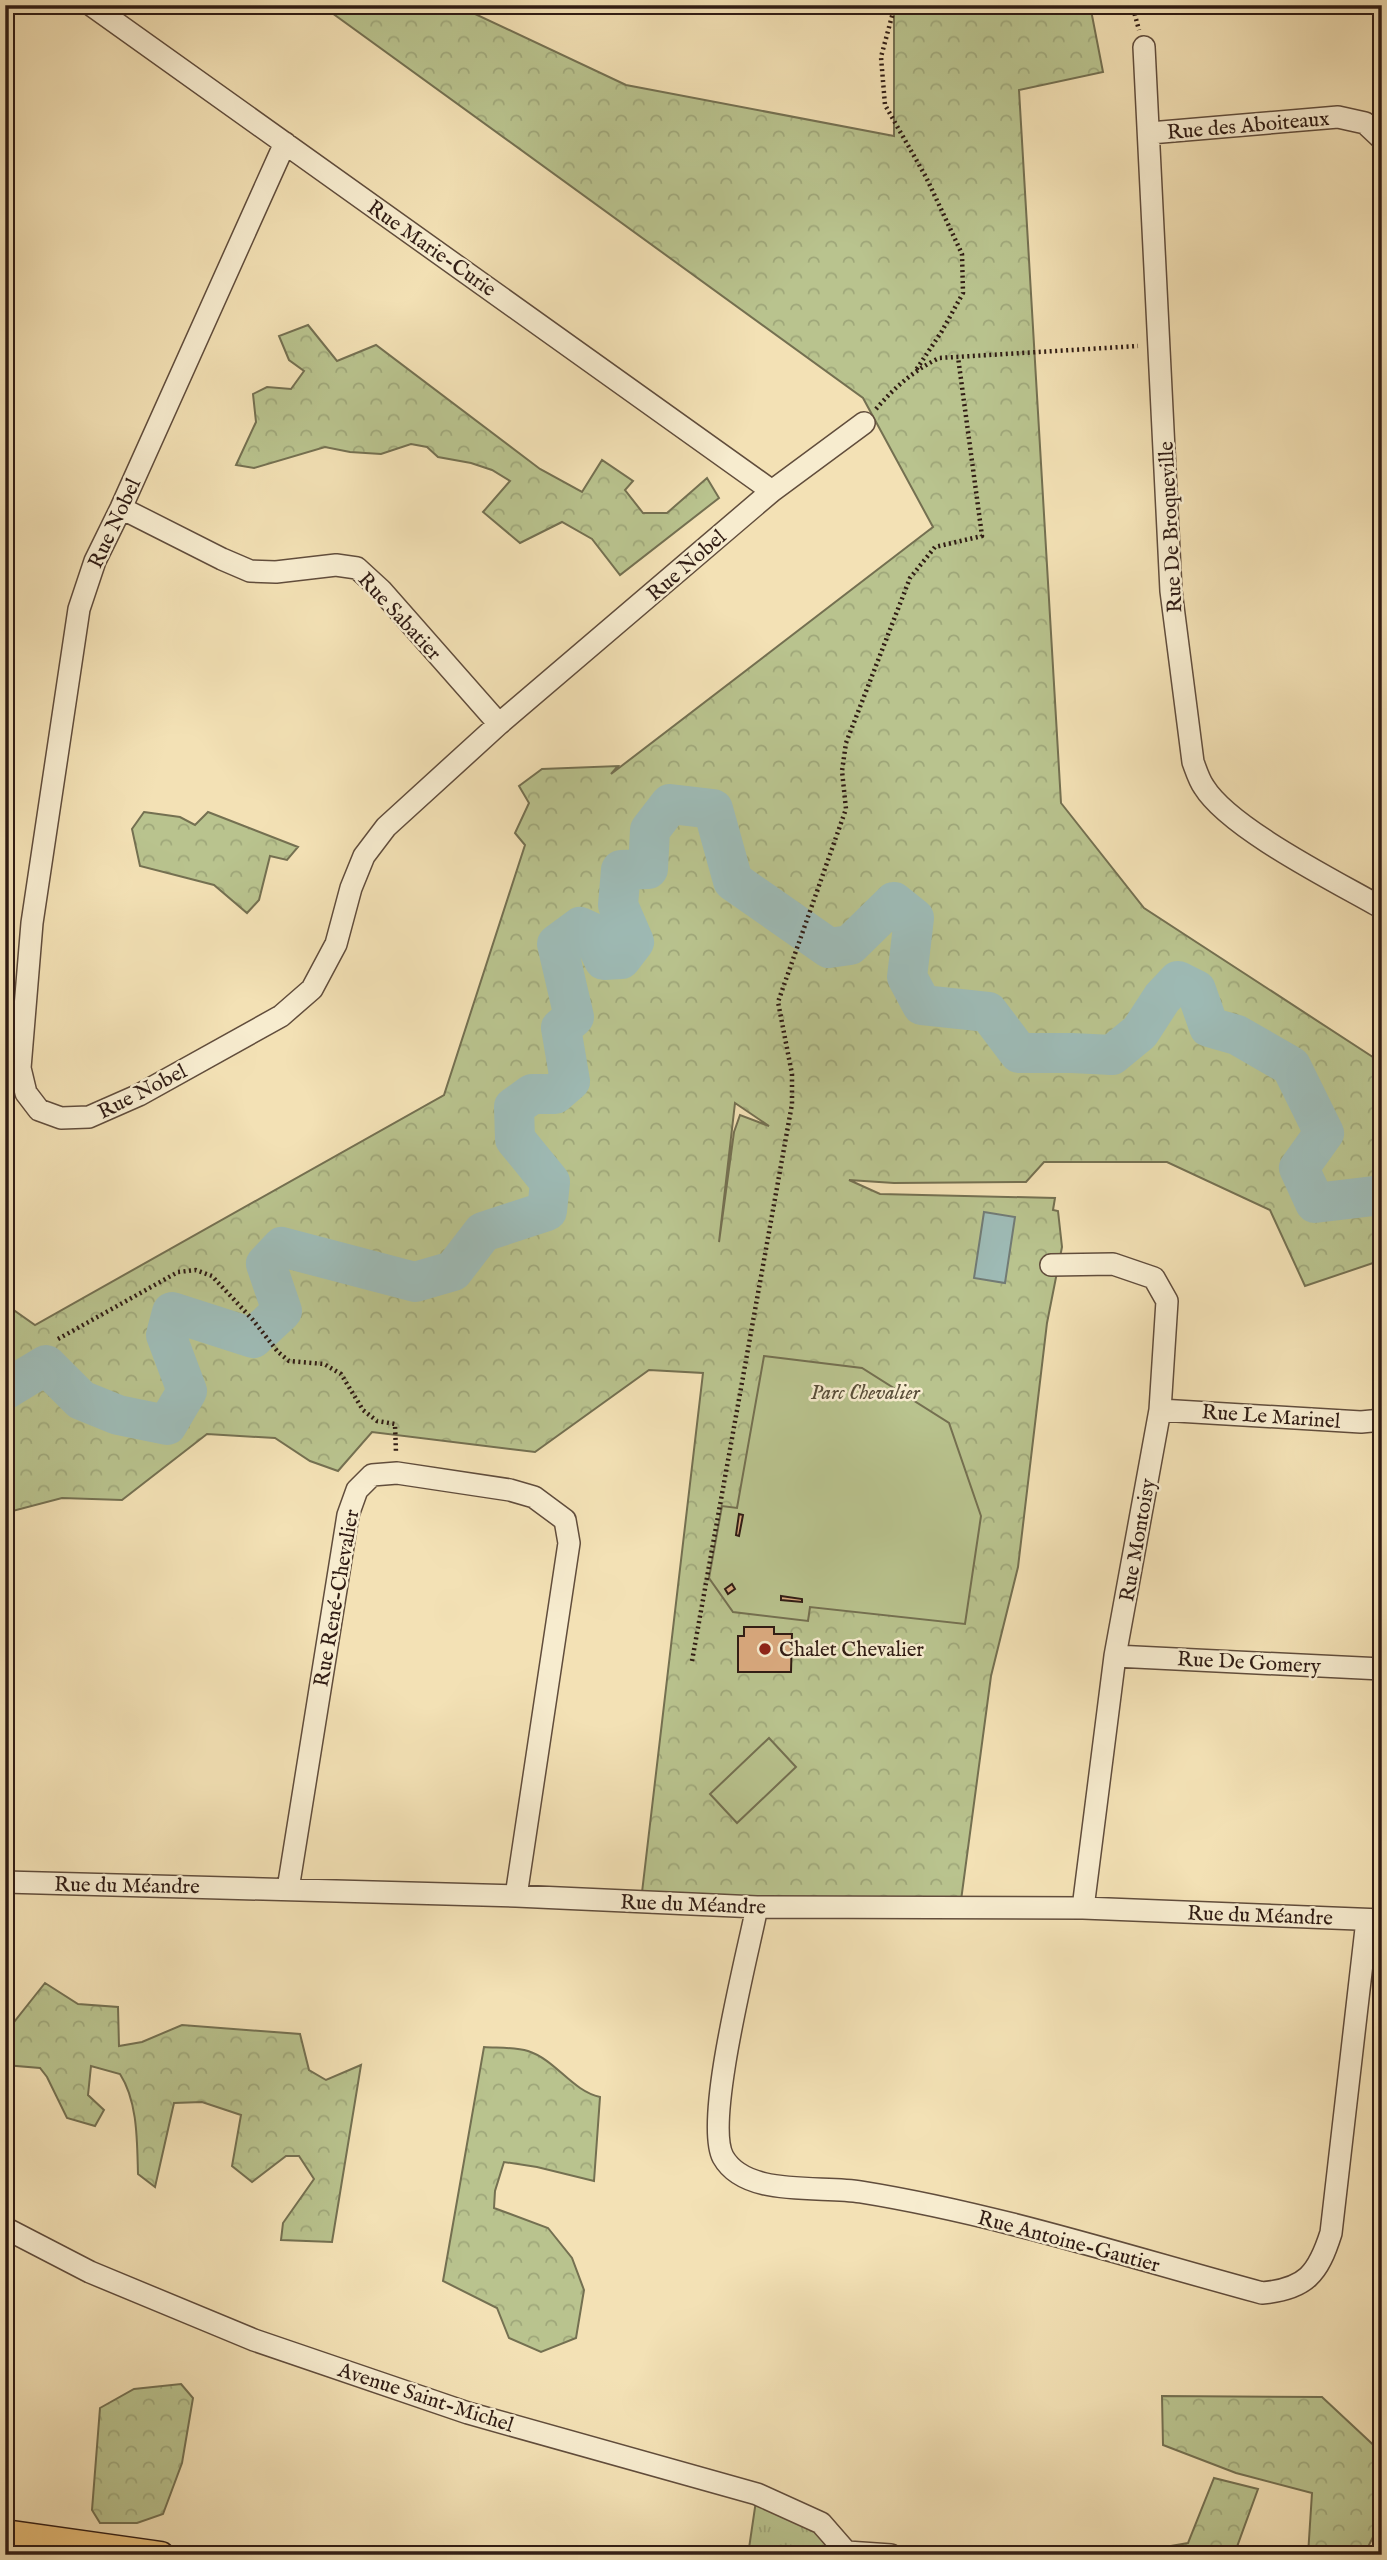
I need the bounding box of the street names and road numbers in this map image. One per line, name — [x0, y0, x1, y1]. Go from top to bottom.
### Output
street label: Rue des Aboiteaux — [1166, 106, 1331, 147]
street label: Rue Marie-Curie — [361, 195, 501, 304]
street label: Rue De Broqueville — [1153, 440, 1189, 613]
street label: Rue Nobel — [83, 474, 148, 573]
street label: Rue Nobel — [642, 524, 732, 608]
street label: Rue Sabatier — [351, 567, 447, 667]
street label: Rue Nobel — [94, 1058, 192, 1126]
street label: Rue Le Marinel — [1201, 1399, 1341, 1436]
street label: Rue Montoisy — [1114, 1476, 1163, 1604]
street label: Rue René-Chevalier — [309, 1507, 366, 1689]
street label: Rue De Gomery — [1176, 1646, 1322, 1681]
street label: Rue du Méandre — [54, 1872, 200, 1901]
street label: Rue du Méandre — [620, 1889, 767, 1922]
street label: Rue du Méandre — [1187, 1900, 1334, 1933]
street label: Rue Antoine-Gautier — [974, 2205, 1163, 2280]
street label: Avenue Saint-Michel — [333, 2357, 517, 2440]

